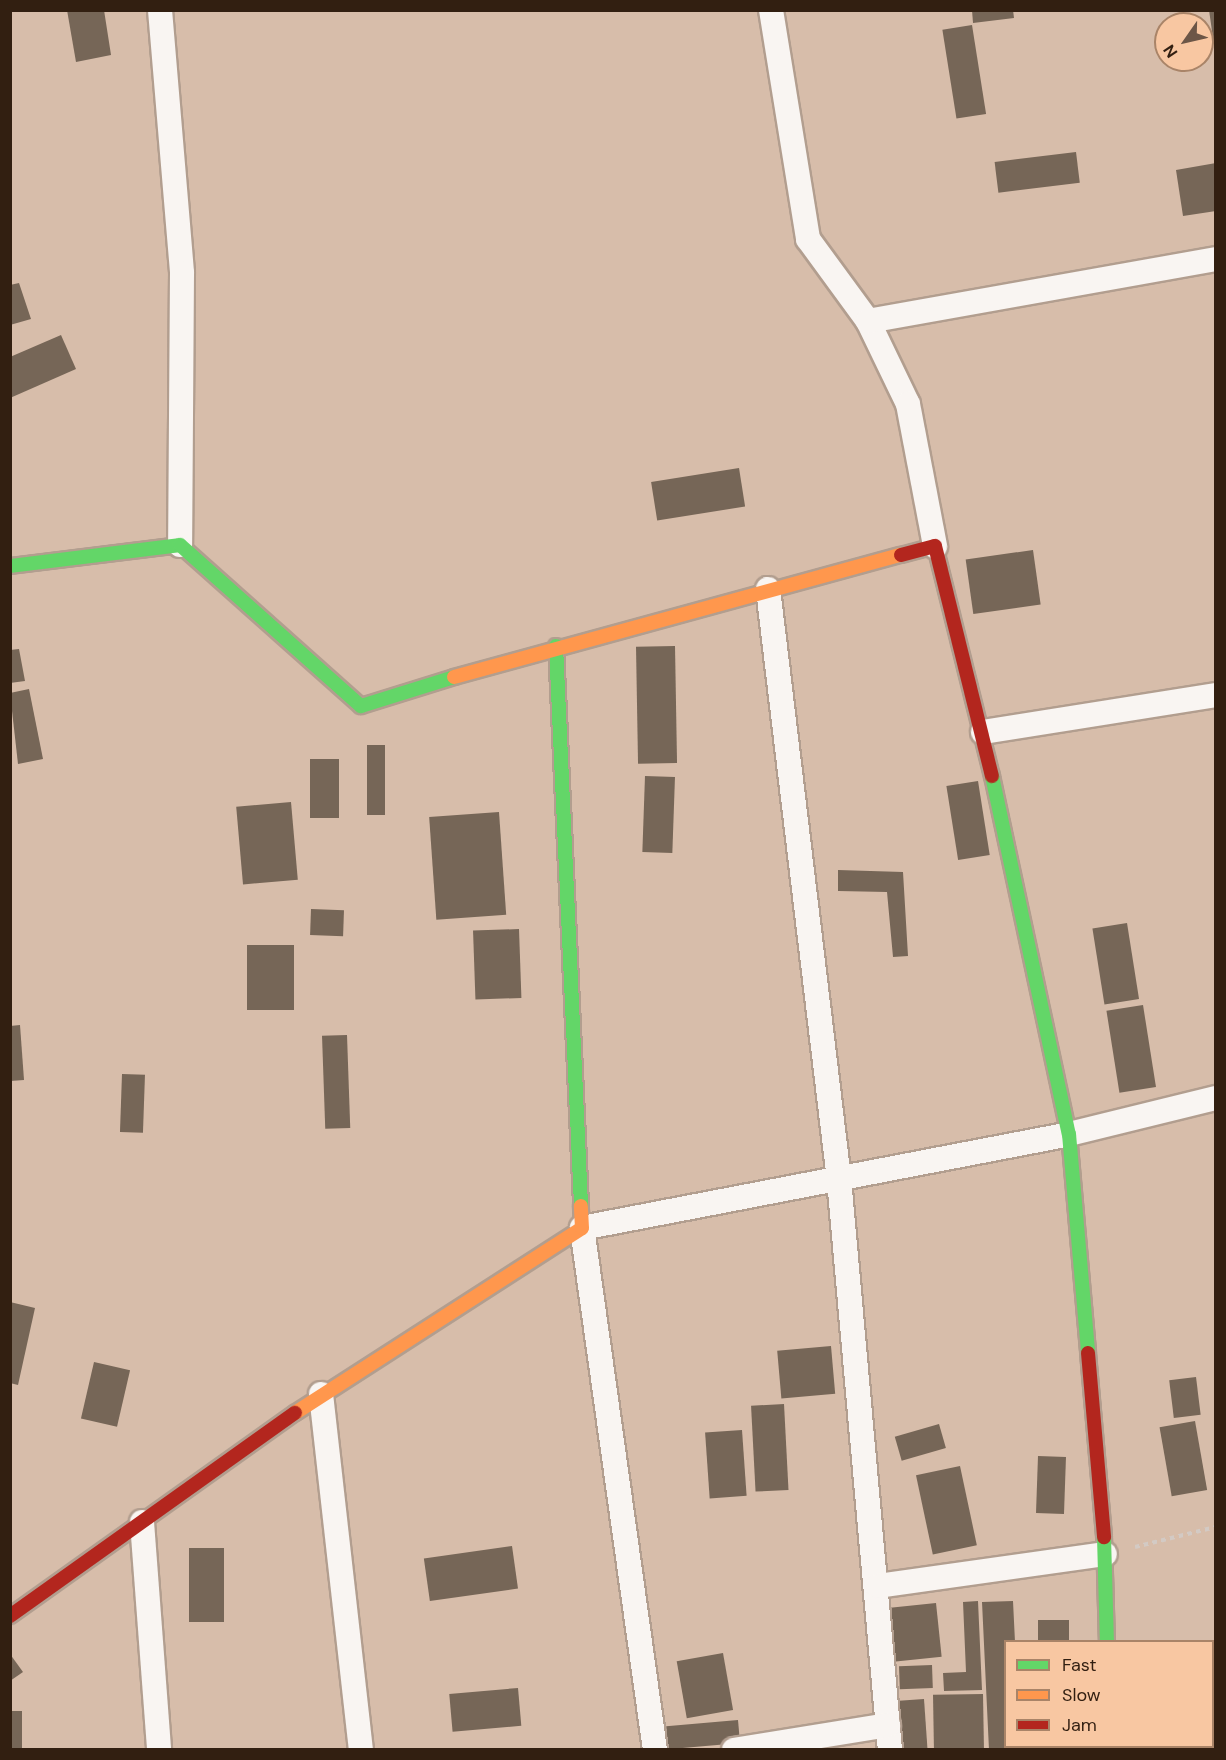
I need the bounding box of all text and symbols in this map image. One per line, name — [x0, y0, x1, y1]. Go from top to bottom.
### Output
north arrow — [1154, 12, 1214, 72]
text: N — [1158, 41, 1182, 62]
legend — [1004, 1640, 1214, 1748]
text: Fast — [1062, 1653, 1097, 1677]
text: Slow — [1062, 1683, 1101, 1707]
text: Jam — [1062, 1713, 1097, 1737]

